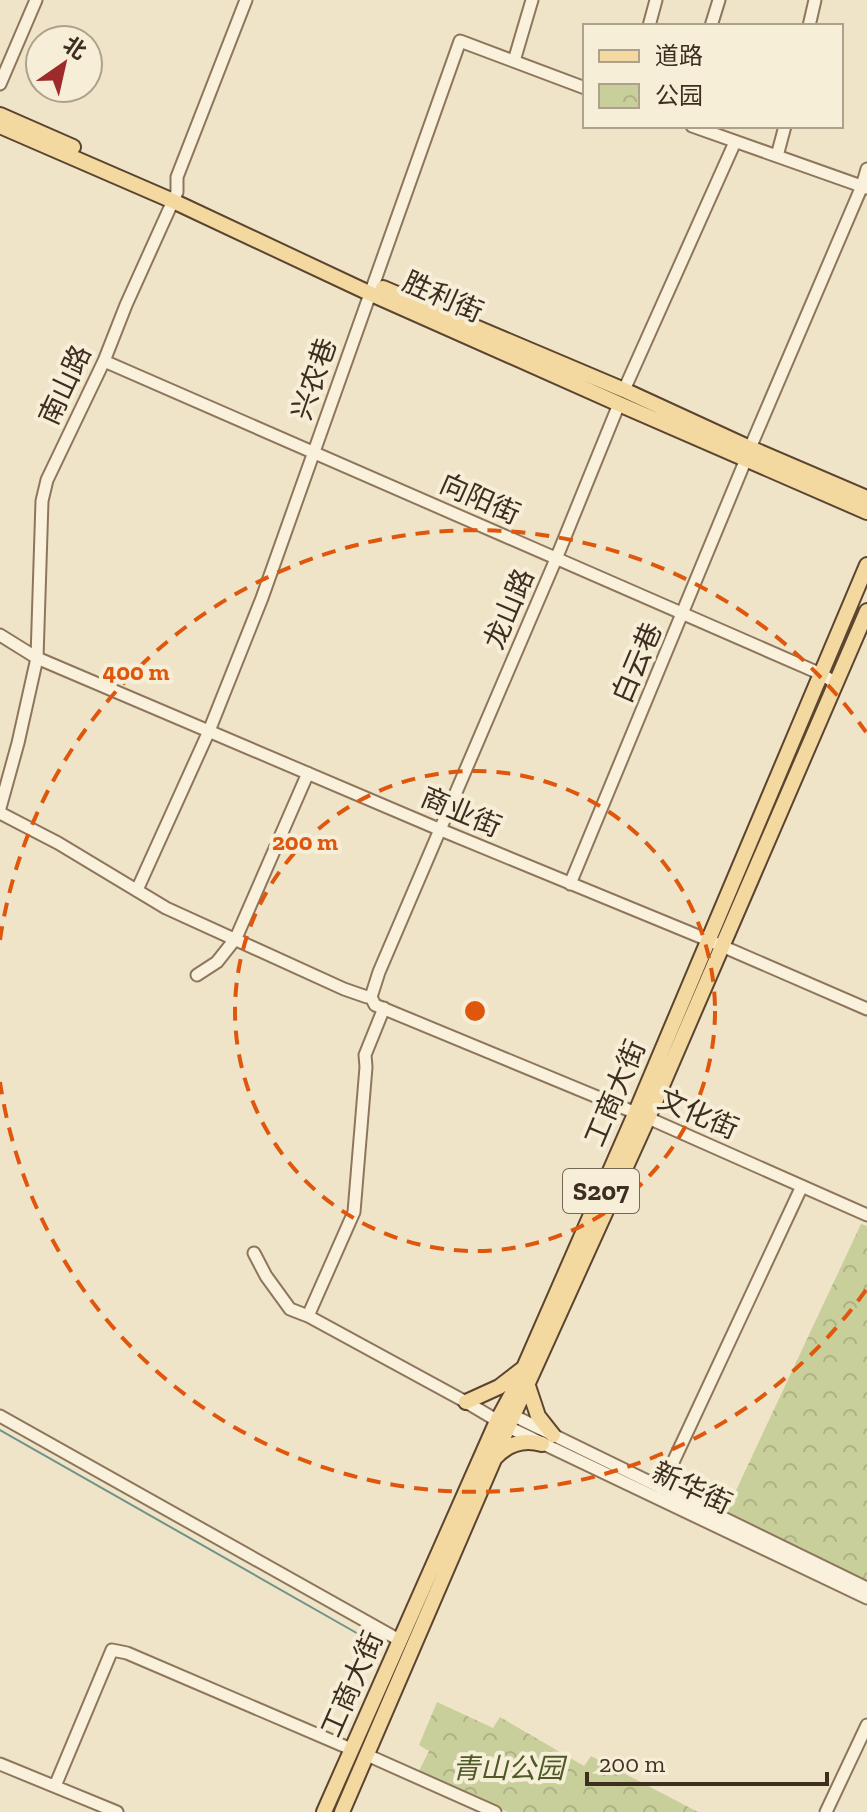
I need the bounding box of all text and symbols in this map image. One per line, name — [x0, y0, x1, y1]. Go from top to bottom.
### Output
north arrow — [24, 24, 104, 104]
legend — [583, 24, 843, 128]
text: 北 — [58, 30, 92, 65]
text: 道路 — [655, 41, 703, 70]
text: 公园 — [655, 81, 703, 110]
street label: 胜利街 — [398, 265, 488, 329]
street label: 兴农巷 — [285, 334, 343, 424]
street label: 南山路 — [32, 340, 98, 430]
street label: 向阳街 — [435, 467, 525, 531]
street label: 龙山路 — [477, 564, 541, 654]
street label: 白云巷 — [605, 618, 669, 708]
text: 400 m — [103, 657, 169, 686]
street label: 商业街 — [416, 780, 506, 844]
text: 200 m — [272, 827, 338, 856]
centre of rings — [461, 997, 489, 1025]
street label: 工商大街 — [578, 1035, 652, 1151]
street label: 文化街 — [653, 1082, 743, 1146]
road number: S207 — [563, 1169, 639, 1213]
street label: 新华街 — [647, 1455, 737, 1521]
street label: 工商大街 — [314, 1626, 390, 1742]
scale bar — [587, 1736, 827, 1786]
text: 200 m — [599, 1749, 665, 1778]
park label: 青山公园 — [452, 1752, 568, 1785]

